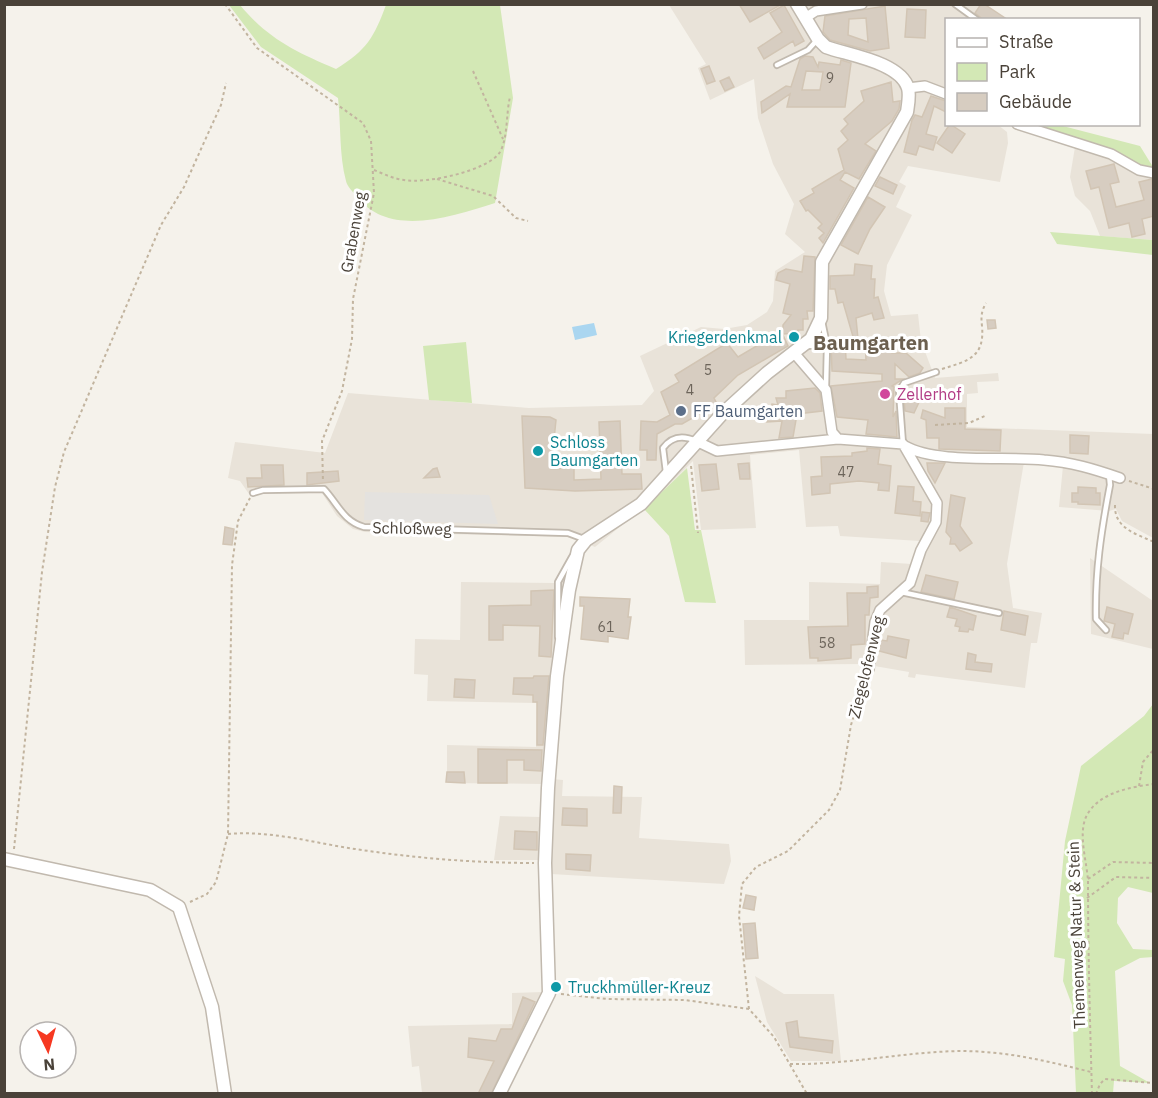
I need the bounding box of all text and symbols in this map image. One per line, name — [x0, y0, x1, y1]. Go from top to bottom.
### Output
legend — [945, 18, 1140, 126]
text: Straße — [999, 30, 1053, 53]
text: Park — [999, 60, 1036, 83]
house number: 9 — [826, 69, 834, 87]
text: Gebäude — [999, 90, 1072, 113]
street label: Grabenweg — [336, 189, 370, 274]
place label: Kriegerdenkmal — [668, 327, 782, 347]
district label: Baumgarten — [813, 329, 929, 356]
marker: Kriegerdenkmal — [787, 330, 801, 344]
house number: 5 — [704, 361, 712, 379]
house number: 4 — [686, 381, 694, 399]
place label: Zellerhof — [897, 384, 961, 404]
marker: Zellerhof — [878, 387, 892, 401]
place label: FF Baumgarten — [693, 401, 803, 421]
marker: FF Baumgarten — [674, 404, 688, 418]
place label: Schloss Baumgarten — [550, 432, 638, 470]
marker: Schloss Baumgarten — [531, 444, 545, 458]
house number: 47 — [838, 463, 854, 481]
street label: Schloßweg — [372, 517, 452, 539]
street label: Ziegelofenweg — [844, 613, 889, 720]
house number: 61 — [598, 618, 614, 636]
house number: 58 — [819, 634, 835, 652]
street label: Themenweg Natur & Stein — [1063, 841, 1089, 1029]
place label: Truckhmüller-Kreuz — [568, 977, 710, 997]
marker: Truckhmüller-Kreuz — [549, 980, 563, 994]
north arrow — [18, 1020, 78, 1080]
text: N — [43, 1054, 56, 1075]

